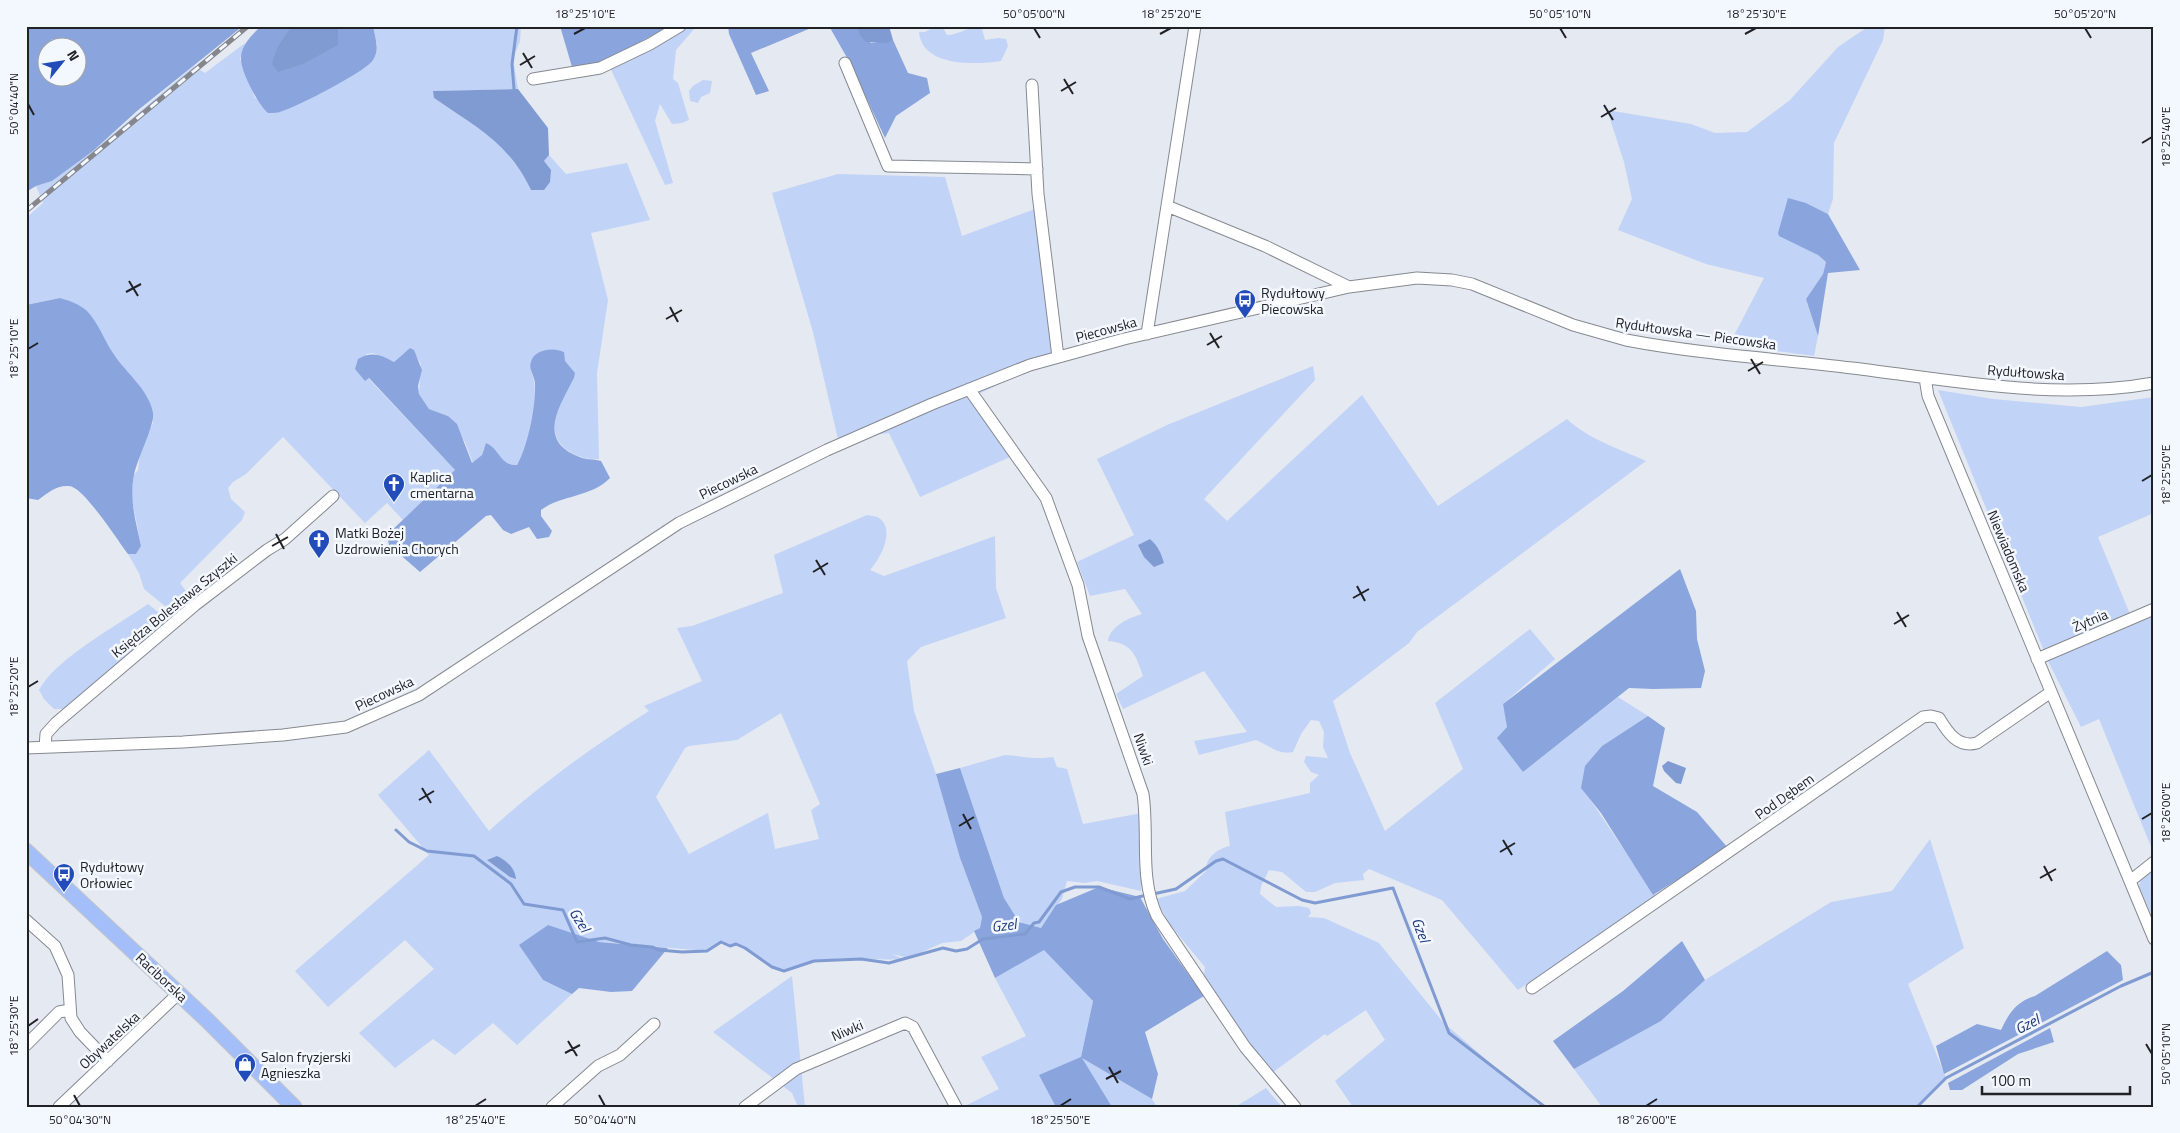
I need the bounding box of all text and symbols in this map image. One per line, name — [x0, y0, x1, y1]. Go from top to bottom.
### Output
text: 18°25'10"E — [555, 4, 616, 23]
text: 50°05'00"N — [1003, 4, 1065, 23]
text: 18°25'20"E — [1141, 4, 1202, 23]
text: 50°05'10"N — [1529, 4, 1591, 23]
text: 18°25'30"E — [1726, 4, 1787, 23]
text: 50°05'20"N — [2054, 4, 2116, 23]
north arrow — [38, 38, 88, 88]
text: N — [62, 46, 85, 65]
text: 50°04'40"N — [4, 73, 23, 135]
text: 18°25'40"E — [2156, 106, 2175, 167]
place label: Rydułtowy Piecowska — [1261, 282, 1325, 319]
bus stop icon: Rydułtowy Piecowska — [1233, 288, 1257, 319]
street label: Piecowska — [1073, 311, 1139, 347]
street label: Rydułtowska — Piecowska — [1614, 311, 1778, 355]
text: 18°25'10"E — [4, 318, 23, 379]
street label: Rydułtowska — [1987, 359, 2065, 385]
text: 18°25'50"E — [2156, 444, 2175, 505]
street label: Piecowska — [695, 458, 761, 504]
place label: Kaplica cmentarna — [410, 466, 474, 503]
church icon: Kaplica cmentarna — [382, 472, 406, 503]
street label: Niewiadomska — [1982, 507, 2036, 595]
place label: Matki Bożej Uzdrowienia Chorych — [335, 522, 459, 559]
church icon: Matki Bożej Uzdrowienia Chorych — [307, 528, 331, 559]
street label: Księdza Bolesława Szyszki — [107, 548, 241, 662]
street label: Żytnia — [2069, 603, 2111, 637]
text: 18°25'20"E — [4, 656, 23, 717]
street label: Piecowska — [351, 670, 417, 716]
street label: Niwki — [1129, 730, 1159, 768]
street label: Pod Dębem — [1750, 768, 1818, 824]
text: 18°26'00"E — [2156, 782, 2175, 843]
place label: Rydułtowy Orłowiec — [80, 856, 144, 893]
bus stop icon: Rydułtowy Orłowiec — [52, 862, 76, 893]
water label: Gzel — [564, 903, 597, 938]
water label: Gzel — [990, 912, 1020, 938]
water label: Gzel — [1406, 914, 1437, 947]
street label: Raciborska — [131, 947, 193, 1007]
text: 18°25'30"E — [4, 995, 23, 1056]
street label: Obywatelska — [74, 1006, 144, 1074]
water label: Gzel — [2011, 1007, 2045, 1040]
street label: Niwki — [828, 1014, 866, 1046]
text: 50°05'10"N — [2156, 1023, 2175, 1085]
place label: Salon fryzjerski Agnieszka — [261, 1046, 351, 1083]
shop icon: Salon fryzjerski Agnieszka — [233, 1052, 257, 1083]
scale bar — [1982, 1063, 2130, 1095]
text: 100 m — [1990, 1069, 2031, 1092]
text: 50°04'30"N — [49, 1110, 111, 1129]
text: 18°25'40"E — [445, 1110, 506, 1129]
text: 50°04'40"N — [574, 1110, 636, 1129]
text: 18°25'50"E — [1030, 1110, 1091, 1129]
text: 18°26'00"E — [1616, 1110, 1677, 1129]

